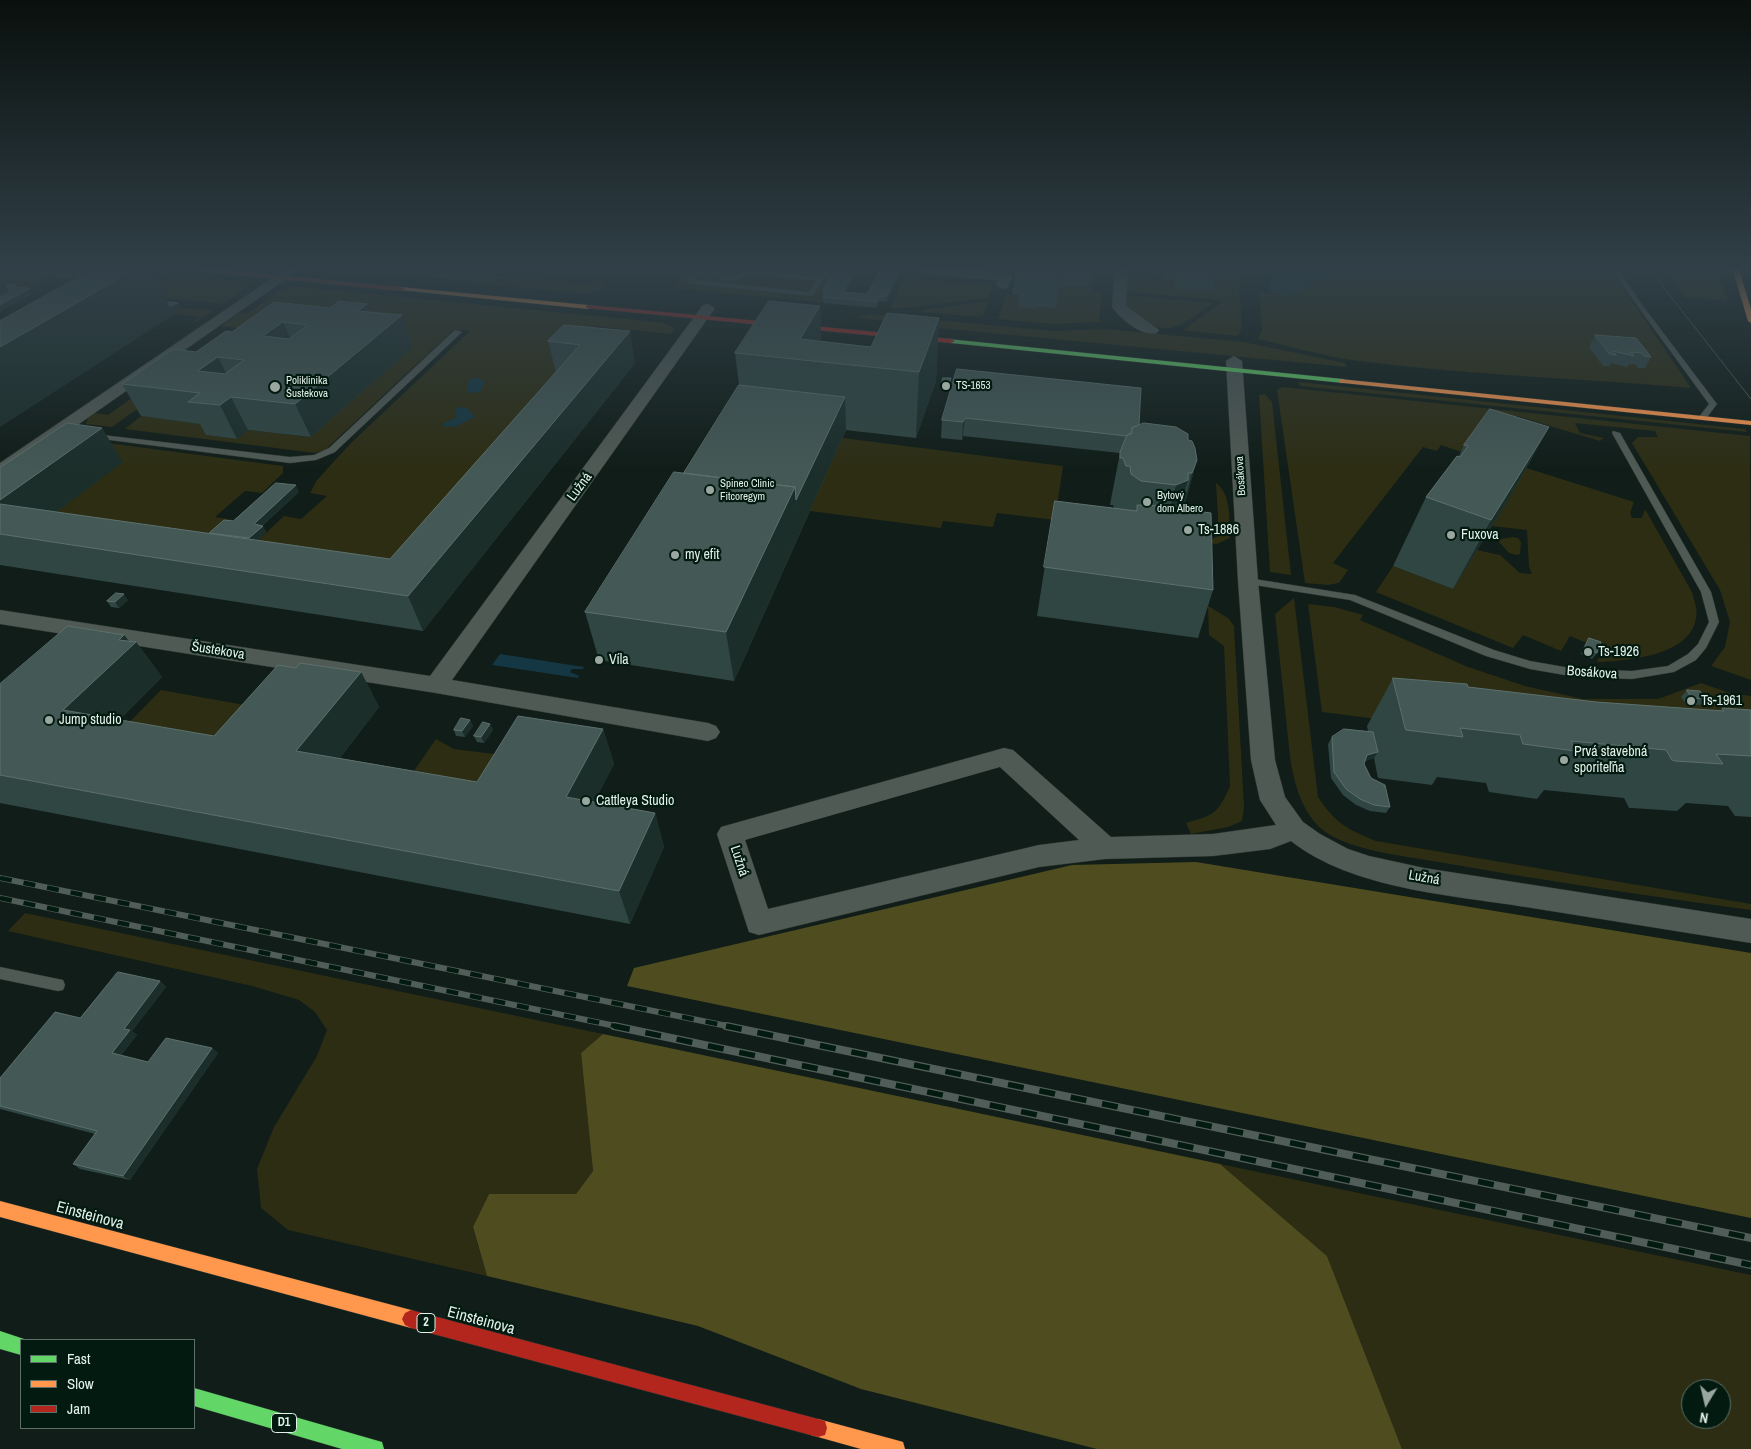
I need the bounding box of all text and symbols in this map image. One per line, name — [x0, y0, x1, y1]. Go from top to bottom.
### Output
place label: Poliklinika Šustekova — [286, 374, 328, 400]
place label: TS-1653 — [956, 379, 991, 393]
marker: Poliklinika Šustekova — [268, 380, 282, 394]
marker: TS-1653 — [940, 380, 952, 392]
street label: Bosákova — [1233, 456, 1249, 496]
street label: Lužná — [564, 469, 596, 505]
place label: Spineo Clinic Fitcoregym — [720, 477, 774, 503]
marker: Spineo Clinic Fitcoregym — [704, 484, 716, 496]
place label: Bytový dom Albero — [1157, 489, 1203, 515]
marker: Bytový dom Albero — [1141, 496, 1153, 508]
place label: Ts-1886 — [1198, 522, 1239, 538]
marker: Ts-1886 — [1182, 524, 1194, 536]
place label: Fuxova — [1461, 527, 1499, 543]
marker: Fuxova — [1445, 529, 1457, 541]
place label: my efit — [685, 547, 719, 563]
marker: my efit — [669, 549, 681, 561]
street label: Šustekova — [190, 639, 246, 663]
place label: Ts-1926 — [1598, 644, 1639, 660]
marker: Ts-1926 — [1582, 646, 1594, 658]
place label: Víla — [609, 652, 629, 668]
marker: Víla — [593, 654, 605, 666]
street label: Bosákova — [1566, 663, 1618, 683]
place label: Ts-1961 — [1701, 693, 1742, 709]
marker: Ts-1961 — [1685, 695, 1697, 707]
place label: Jump studio — [59, 712, 122, 728]
marker: Jump studio — [43, 714, 55, 726]
place label: Prvá stavebná sporiteľňa — [1574, 744, 1647, 776]
marker: Prvá stavebná sporiteľňa — [1558, 754, 1570, 766]
place label: Cattleya Studio — [596, 793, 674, 809]
marker: Cattleya Studio — [580, 795, 592, 807]
street label: Lužná — [726, 844, 752, 878]
street label: Lužná — [1407, 867, 1441, 889]
street label: Einsteinova — [54, 1198, 126, 1234]
street label: Einsteinova — [445, 1303, 517, 1339]
road number: 2 — [417, 1314, 435, 1332]
legend — [20, 1339, 195, 1429]
text: Fast — [67, 1348, 90, 1369]
text: Slow — [67, 1373, 94, 1394]
north arrow — [1681, 1379, 1731, 1429]
text: Jam — [67, 1398, 90, 1419]
text: N — [1698, 1408, 1709, 1427]
road number: D1 — [272, 1414, 296, 1432]

